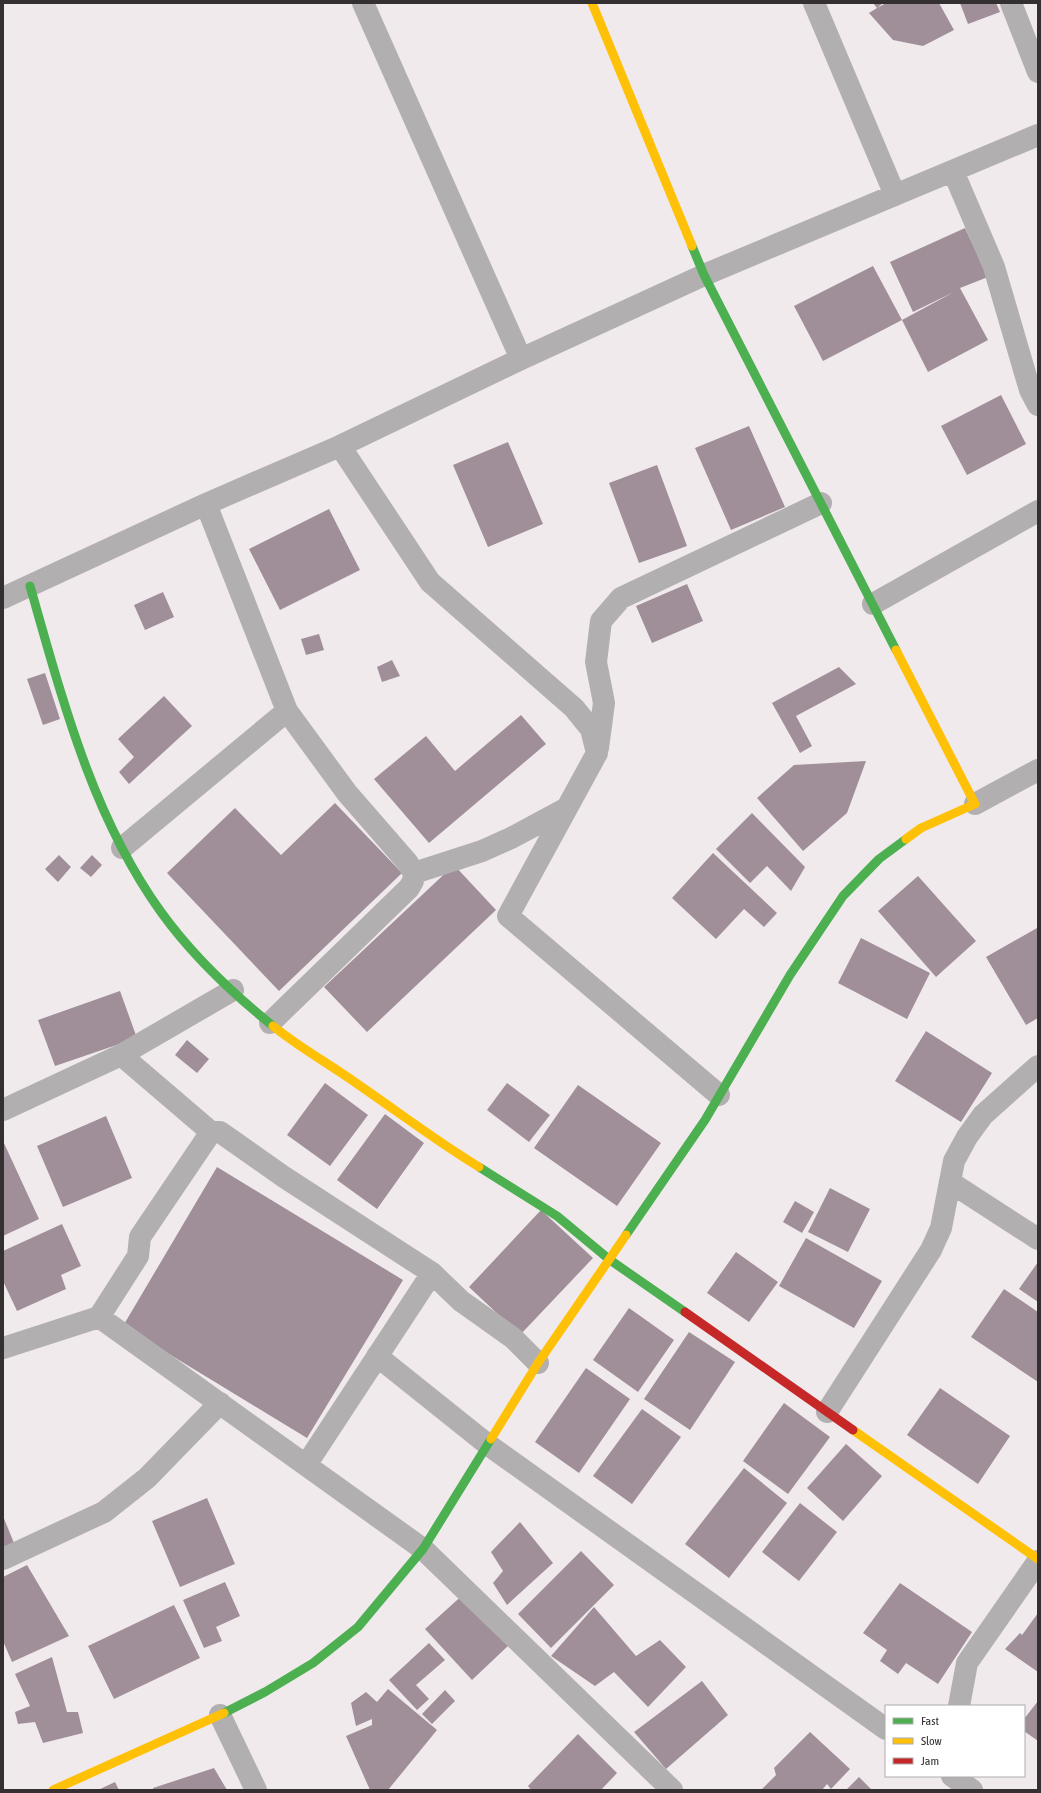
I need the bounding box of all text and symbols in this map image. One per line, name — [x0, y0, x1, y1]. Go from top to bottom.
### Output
legend — [885, 1705, 1025, 1777]
text: Fast — [921, 1714, 939, 1728]
text: Slow — [921, 1734, 942, 1748]
text: Jam — [921, 1754, 939, 1768]

